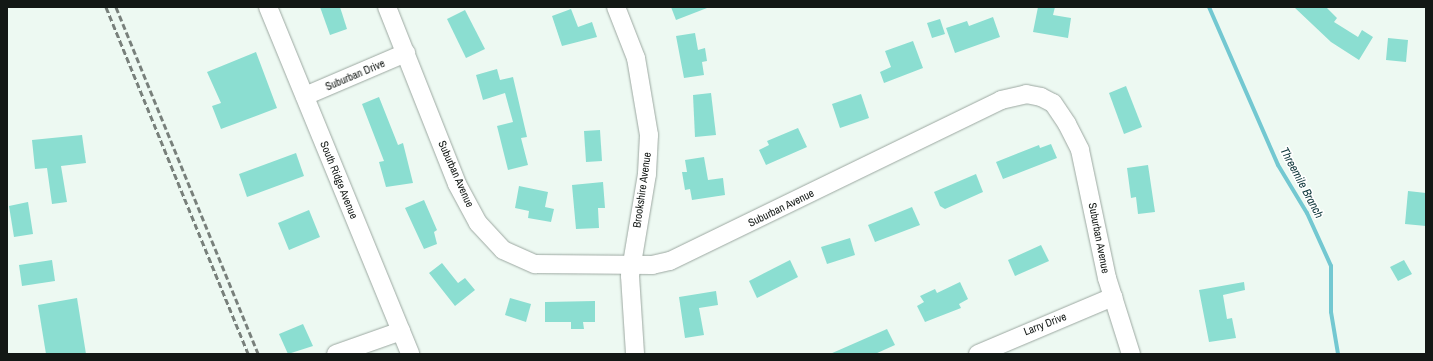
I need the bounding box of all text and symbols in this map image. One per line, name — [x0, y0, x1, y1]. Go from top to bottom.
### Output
street label: Suburban Drive — [323, 57, 387, 93]
street label: Suburban Avenue — [435, 138, 477, 210]
street label: South Ridge Avenue — [317, 139, 361, 221]
water label: Threemile Branch — [1276, 145, 1326, 221]
street label: Brookshire Avenue — [630, 151, 654, 229]
street label: Suburban Avenue — [746, 186, 816, 230]
street label: Suburban Avenue — [1086, 201, 1112, 275]
street label: Larry Drive — [1022, 310, 1068, 338]

